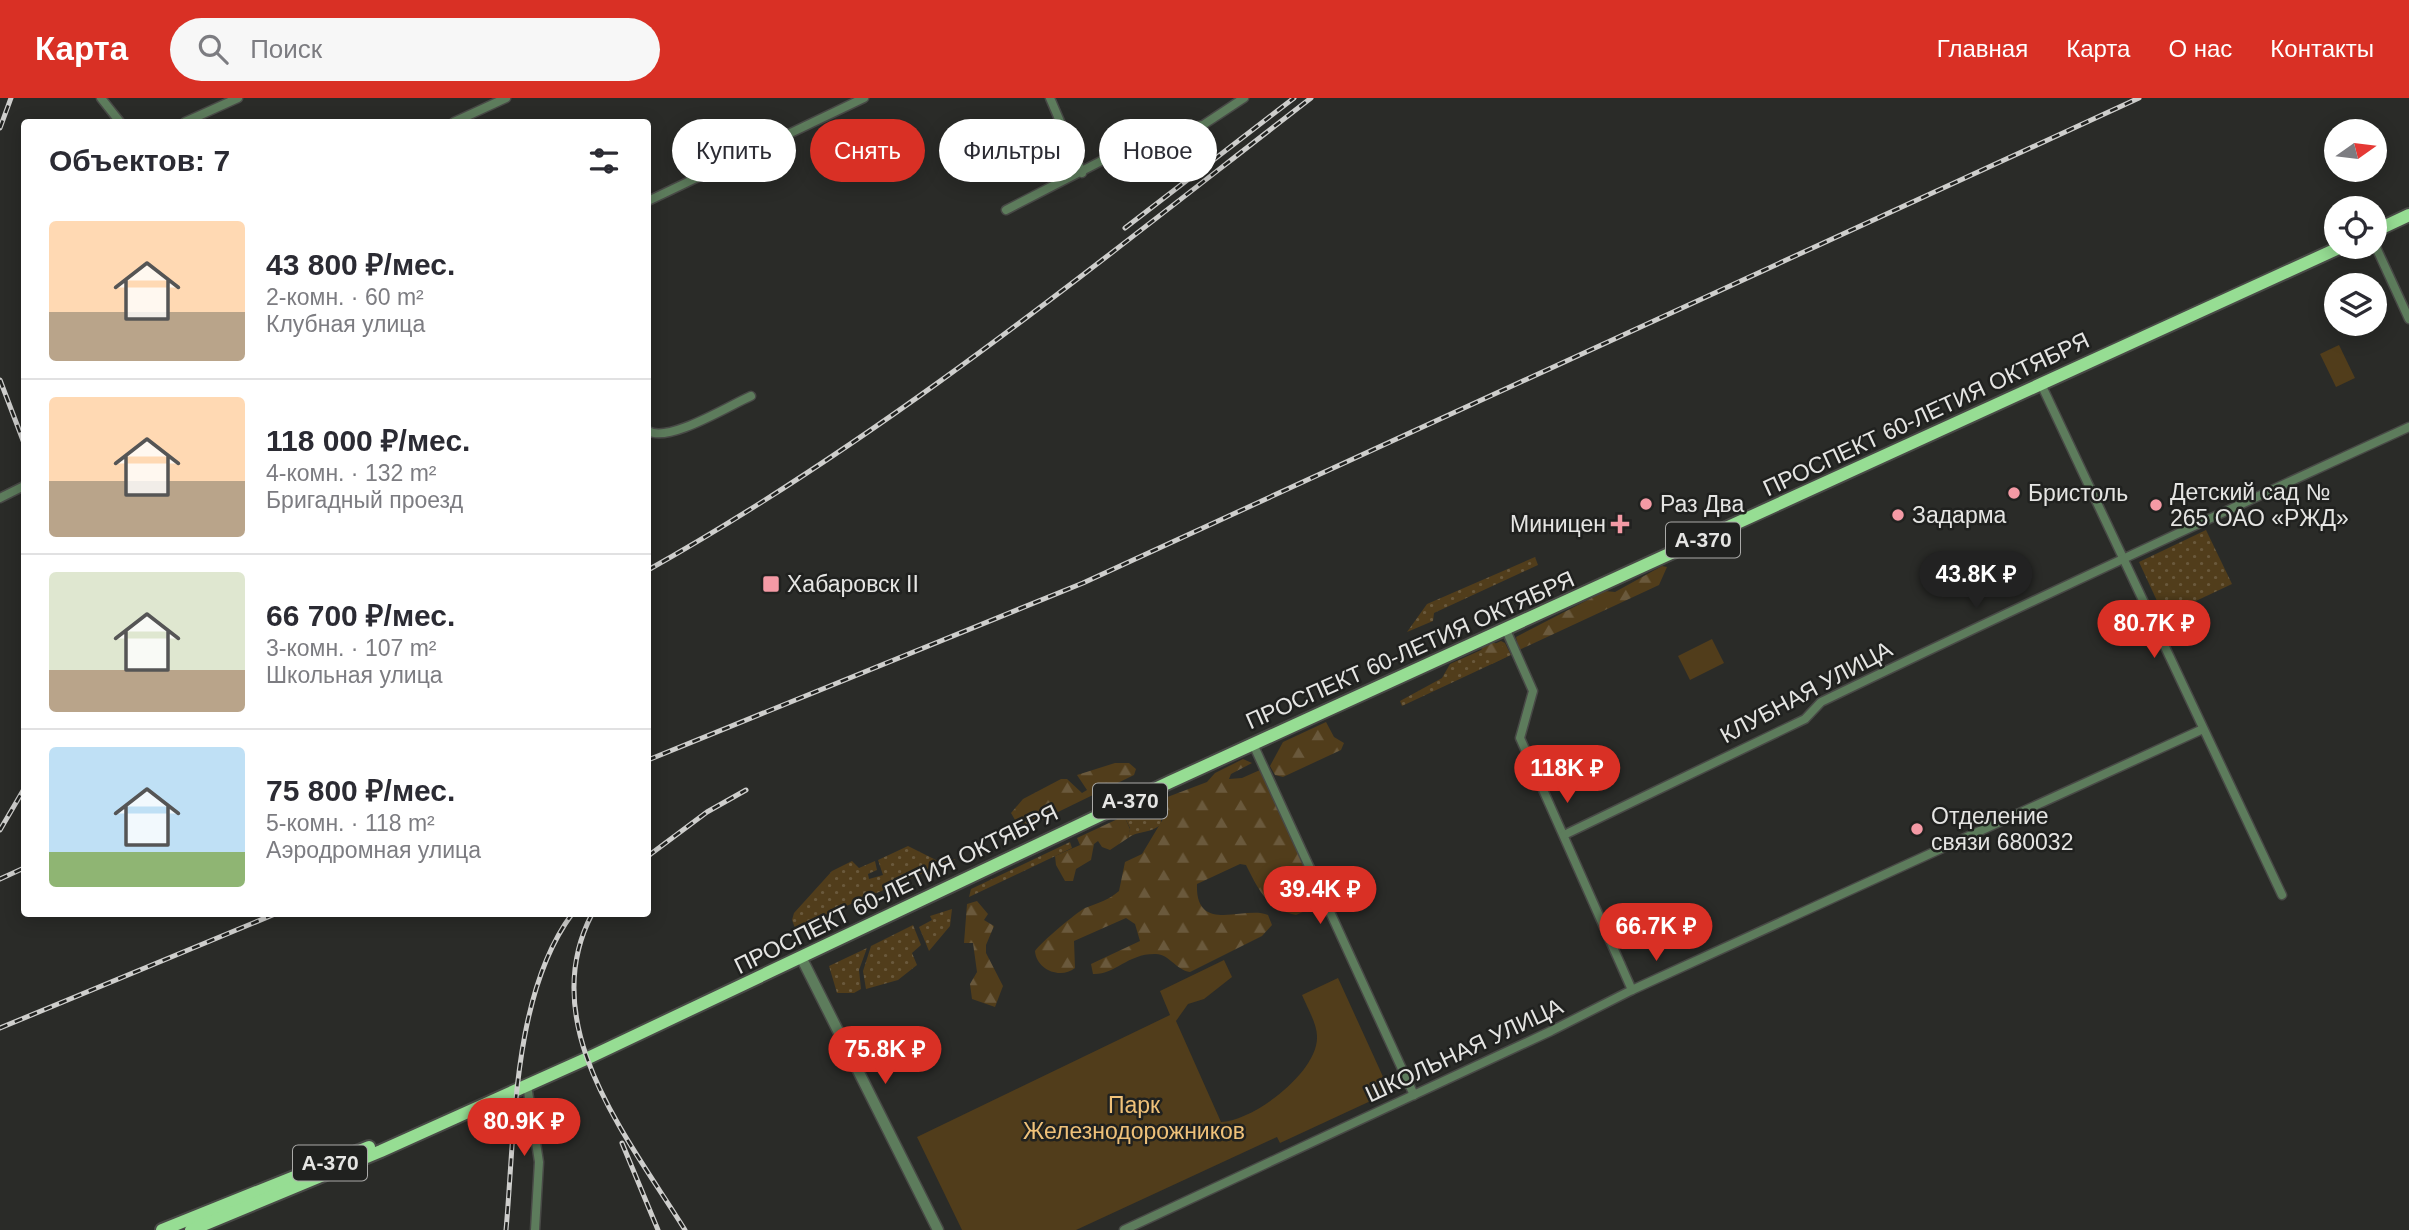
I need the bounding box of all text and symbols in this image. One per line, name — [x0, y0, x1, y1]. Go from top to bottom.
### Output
search box — [170, 18, 660, 81]
text: Карта — [35, 30, 128, 67]
icon: search — [194, 30, 232, 68]
text: Поиск — [250, 34, 322, 64]
text: Главная — [1937, 35, 2028, 62]
text: Карта — [2066, 35, 2130, 62]
text: О нас — [2168, 35, 2232, 62]
text: Контакты — [2270, 35, 2374, 62]
chip: Купить — [672, 119, 796, 182]
chip: Снять — [810, 119, 925, 182]
chip: Фильтры — [939, 119, 1085, 182]
chip: Новое — [1099, 119, 1217, 182]
north arrow — [2324, 119, 2387, 182]
map controls — [2324, 119, 2387, 336]
icon: filters — [585, 142, 623, 180]
text: Объектов: 7 — [49, 144, 230, 177]
button: locate — [2324, 196, 2387, 259]
text: 43 800 ₽/мес. — [266, 248, 455, 281]
icon: home — [105, 249, 189, 333]
button: layers — [2324, 273, 2387, 336]
text: 2-комн. · 60 m² — [266, 284, 424, 310]
text: Клубная улица — [266, 311, 425, 337]
street label: ПРОСПЕКТ 60-ЛЕТИЯ ОКТЯБРЯ — [1759, 327, 2093, 501]
text: 118 000 ₽/мес. — [266, 424, 470, 457]
icon: home — [105, 425, 189, 509]
text: 4-комн. · 132 m² — [266, 460, 437, 486]
place label: Детский сад № 265 ОАО «РЖД» — [2170, 479, 2349, 531]
place label: Бристоль — [2028, 480, 2128, 506]
marker: Бристоль — [2006, 485, 2022, 501]
text: Бригадный проезд — [266, 487, 463, 513]
place label: Раз Два — [1660, 491, 1745, 517]
marker: Раз Два — [1638, 496, 1654, 512]
marker: Детский сад № 265 ОАО «РЖД» — [2148, 497, 2164, 513]
place label: Задарма — [1912, 502, 2006, 528]
marker: Задарма — [1890, 507, 1906, 523]
place label: Миницен — [1510, 511, 1606, 537]
marker: Миницен — [1612, 516, 1628, 532]
road number: А-370 — [1666, 522, 1740, 558]
pin: 43.8K ₽ — [1911, 552, 2041, 611]
text: 43.8K ₽ — [1935, 561, 2017, 587]
street label: ПРОСПЕКТ 60-ЛЕТИЯ ОКТЯБРЯ — [1242, 566, 1578, 734]
place label: Хабаровск II — [787, 571, 919, 597]
marker: Хабаровск II — [761, 574, 781, 594]
text: 66 700 ₽/мес. — [266, 599, 455, 632]
icon: home — [105, 600, 189, 684]
pin: 80.7K ₽ — [2089, 601, 2219, 660]
text: 80.7K ₽ — [2113, 610, 2195, 636]
text: 3-комн. · 107 m² — [266, 635, 437, 661]
street label: КЛУБНАЯ УЛИЦА — [1716, 635, 1897, 748]
text: Школьная улица — [266, 662, 443, 688]
pin: 118K ₽ — [1510, 746, 1624, 805]
text: 118K ₽ — [1530, 755, 1604, 781]
text: 75 800 ₽/мес. — [266, 774, 455, 807]
icon: home — [105, 775, 189, 859]
road number: А-370 — [1093, 784, 1167, 818]
street label: ПРОСПЕКТ 60-ЛЕТИЯ ОКТЯБРЯ — [730, 799, 1062, 979]
place label: Отделение связи 680032 — [1931, 803, 2073, 855]
text: 5-комн. · 118 m² — [266, 810, 435, 836]
marker: Отделение связи 680032 — [1909, 821, 1925, 837]
text: Аэродромная улица — [266, 837, 481, 863]
pin: 39.4K ₽ — [1255, 866, 1385, 926]
text: 39.4K ₽ — [1279, 876, 1361, 902]
pin: 66.7K ₽ — [1591, 904, 1721, 963]
text: 66.7K ₽ — [1615, 913, 1697, 939]
street label: ШКОЛЬНАЯ УЛИЦА — [1361, 993, 1567, 1107]
pin: 75.8K ₽ — [820, 1026, 950, 1086]
text: 75.8K ₽ — [844, 1036, 926, 1062]
park label: Парк Железнодорожников — [1023, 1092, 1245, 1144]
pin: 80.9K ₽ — [459, 1098, 589, 1158]
text: 80.9K ₽ — [483, 1108, 565, 1134]
road number: А-370 — [293, 1146, 367, 1180]

